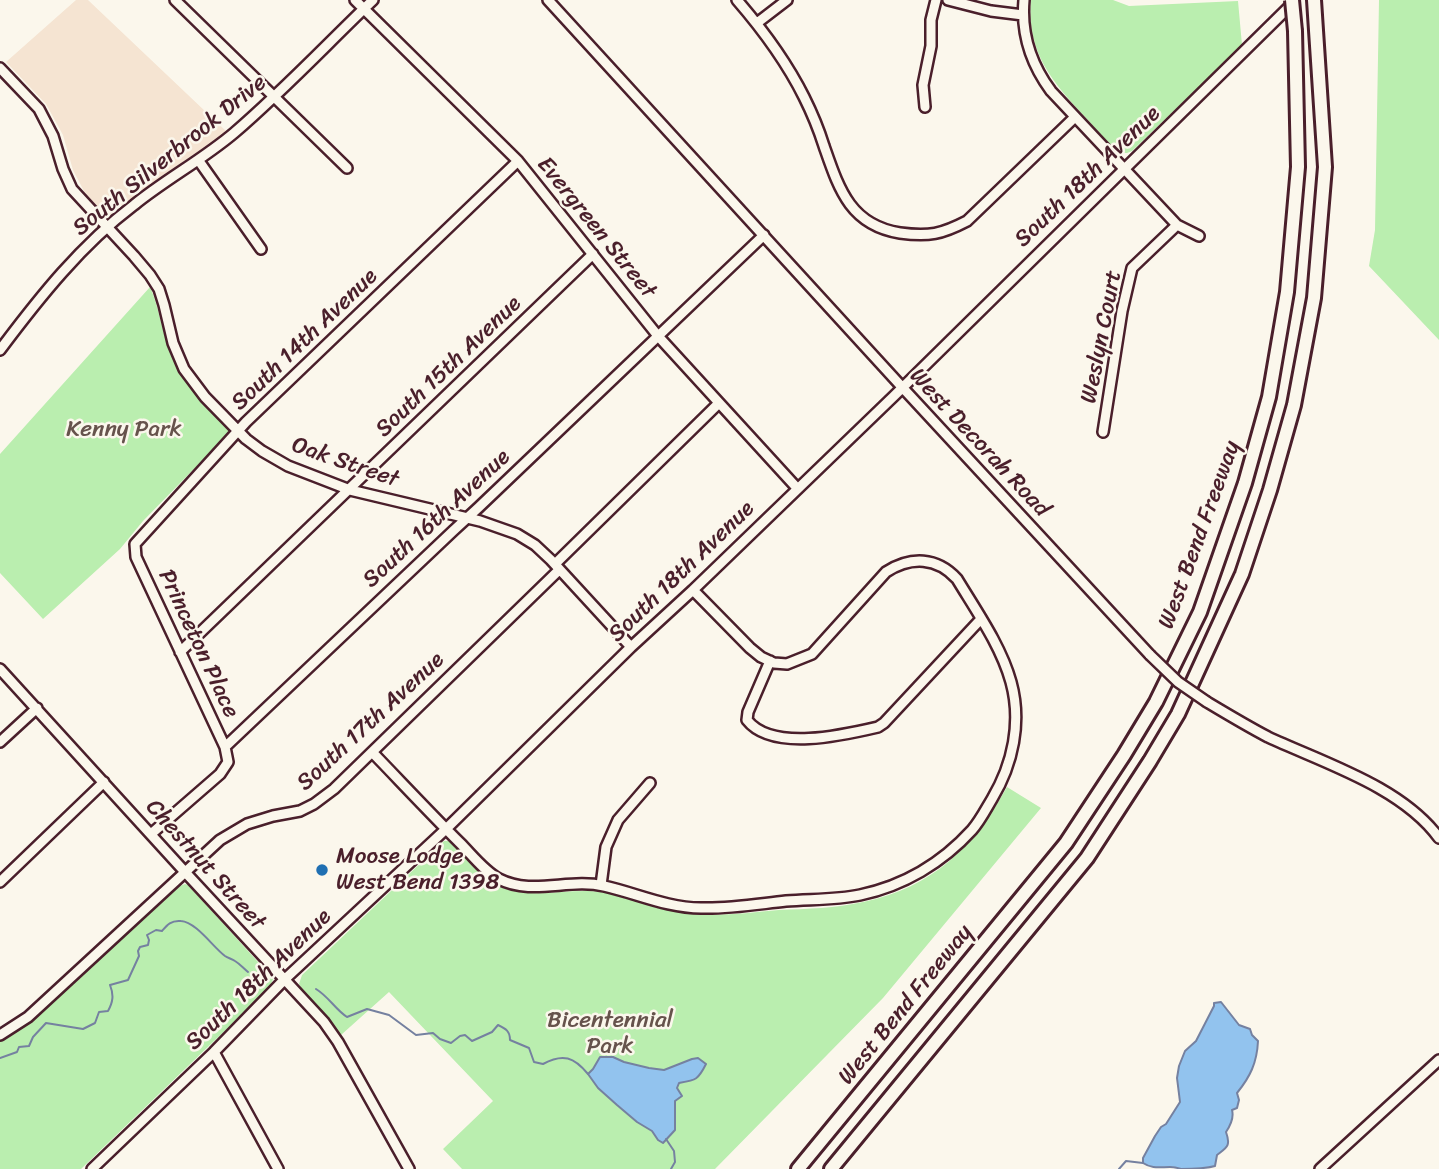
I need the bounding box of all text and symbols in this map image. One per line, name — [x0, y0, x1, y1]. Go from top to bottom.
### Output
street label: South Silverbrook Drive — [68, 69, 272, 243]
street label: South 18th Avenue — [1009, 100, 1167, 254]
street label: Evergreen Street — [531, 152, 661, 304]
street label: South 14th Avenue — [226, 263, 384, 417]
street label: Weslyn Court — [1076, 268, 1128, 406]
street label: South 15th Avenue — [370, 290, 528, 444]
street label: West Decorah Road — [903, 363, 1055, 523]
park label: Kenny Park — [66, 416, 182, 444]
street label: Oak Street — [288, 432, 402, 494]
street label: West Bend Freeway — [1153, 437, 1247, 633]
street label: South 16th Avenue — [358, 444, 516, 594]
street label: South 18th Avenue — [603, 495, 761, 649]
street label: Princeton Place — [152, 565, 244, 723]
street label: South 17th Avenue — [292, 647, 450, 797]
street label: Chestnut Street — [139, 794, 271, 936]
place label: Moose Lodge West Bend 1398 — [336, 843, 499, 897]
marker: Moose Lodge West Bend 1398 — [314, 862, 330, 878]
street label: South 18th Avenue — [180, 903, 338, 1057]
street label: West Bend Freeway — [833, 919, 979, 1091]
park label: Bicentennial Park — [547, 1007, 673, 1061]

